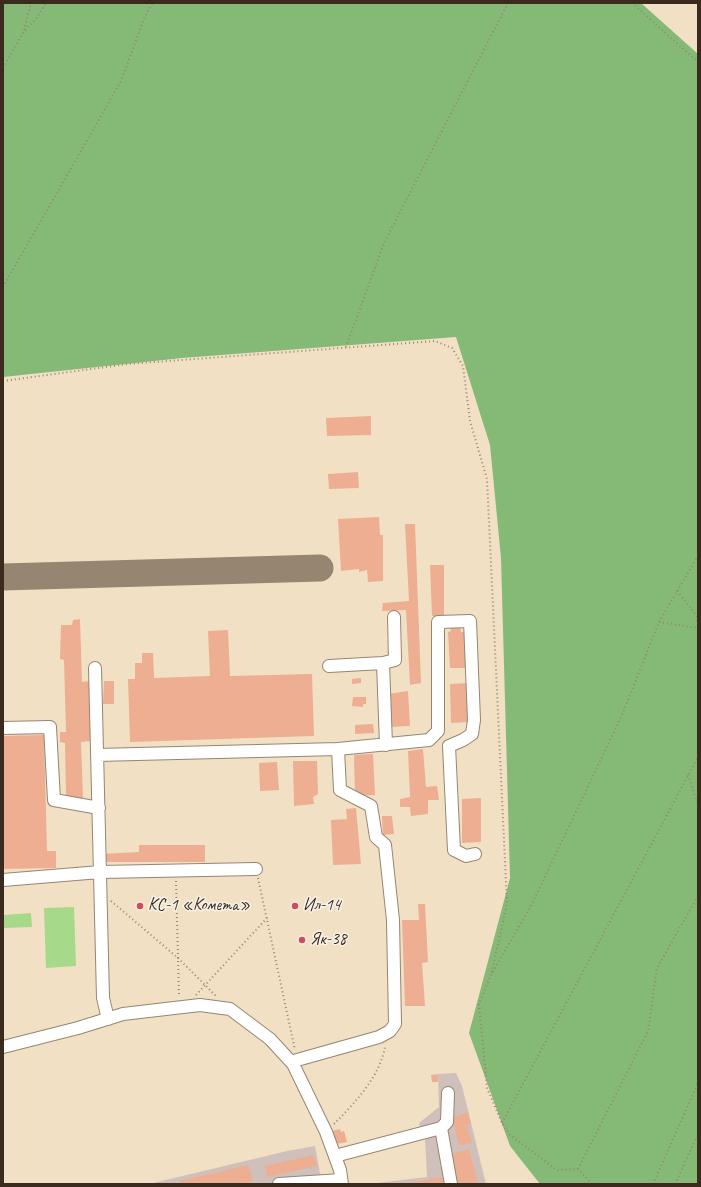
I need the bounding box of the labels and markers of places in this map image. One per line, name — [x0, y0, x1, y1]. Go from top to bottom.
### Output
place label: КС-1 «Комета» — [148, 896, 250, 916]
place label: Ил-14 — [303, 896, 341, 916]
marker: КС-1 «Комета» — [135, 901, 145, 911]
marker: Ил-14 — [290, 901, 300, 911]
place label: Як-38 — [310, 930, 346, 950]
marker: Як-38 — [297, 935, 307, 945]

